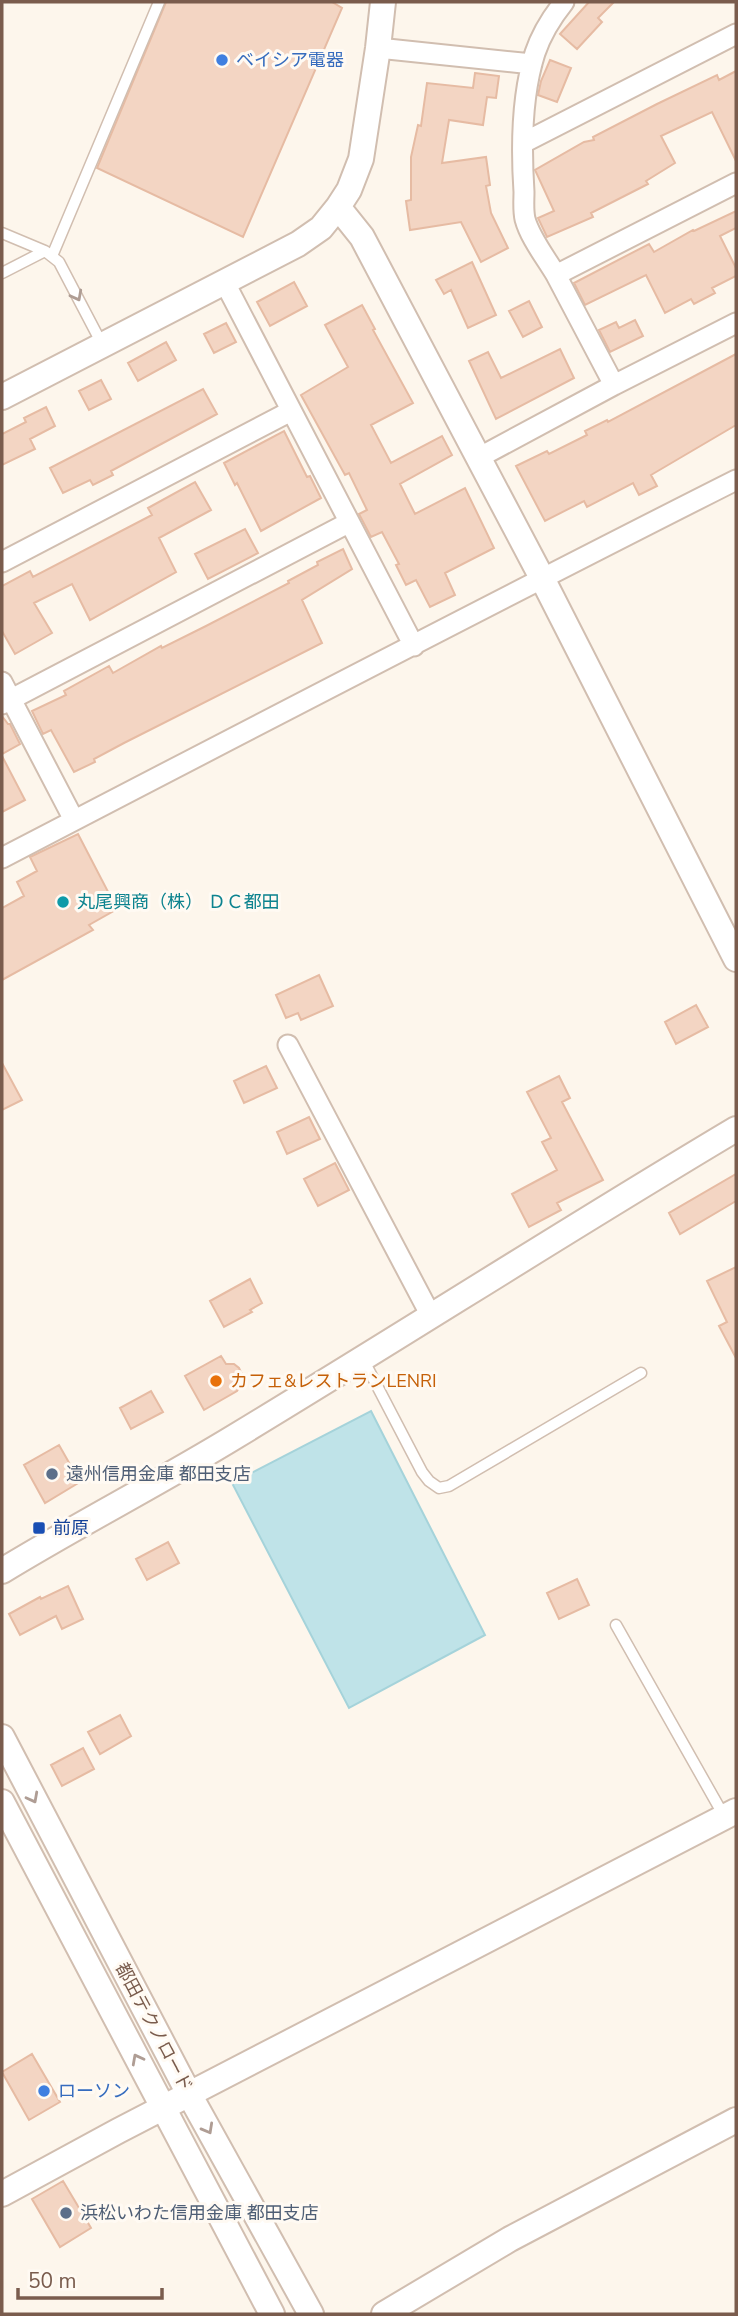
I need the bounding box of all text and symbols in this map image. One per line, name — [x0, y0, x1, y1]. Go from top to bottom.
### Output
place label: ベイシア電器 — [236, 48, 344, 72]
marker: ベイシア電器 — [214, 52, 230, 68]
one-way arrow — [69, 289, 83, 301]
place label: 丸尾興商（株） ＤＣ都田 — [77, 890, 280, 914]
marker: 丸尾興商（株） ＤＣ都田 — [55, 894, 71, 910]
place label: カフェ&レストランLENRI — [230, 1369, 437, 1393]
marker: カフェ&レストランLENRI — [208, 1373, 224, 1389]
place label: 遠州信用金庫 都田支店 — [66, 1462, 251, 1486]
marker: 遠州信用金庫 都田支店 — [44, 1466, 60, 1482]
place label: 前原 — [53, 1516, 89, 1540]
marker: 前原 — [31, 1520, 47, 1536]
one-way arrow — [25, 1791, 39, 1803]
street label: 都田テクノロード — [110, 1958, 198, 2096]
one-way arrow — [132, 2054, 146, 2066]
place label: ローソン — [58, 2079, 130, 2103]
marker: ローソン — [36, 2083, 52, 2099]
one-way arrow — [200, 2122, 213, 2134]
place label: 浜松いわた信用金庫 都田支店 — [80, 2201, 319, 2225]
marker: 浜松いわた信用金庫 都田支店 — [58, 2205, 74, 2221]
scale bar — [18, 2256, 161, 2300]
text: 50 m — [28, 2267, 77, 2295]

